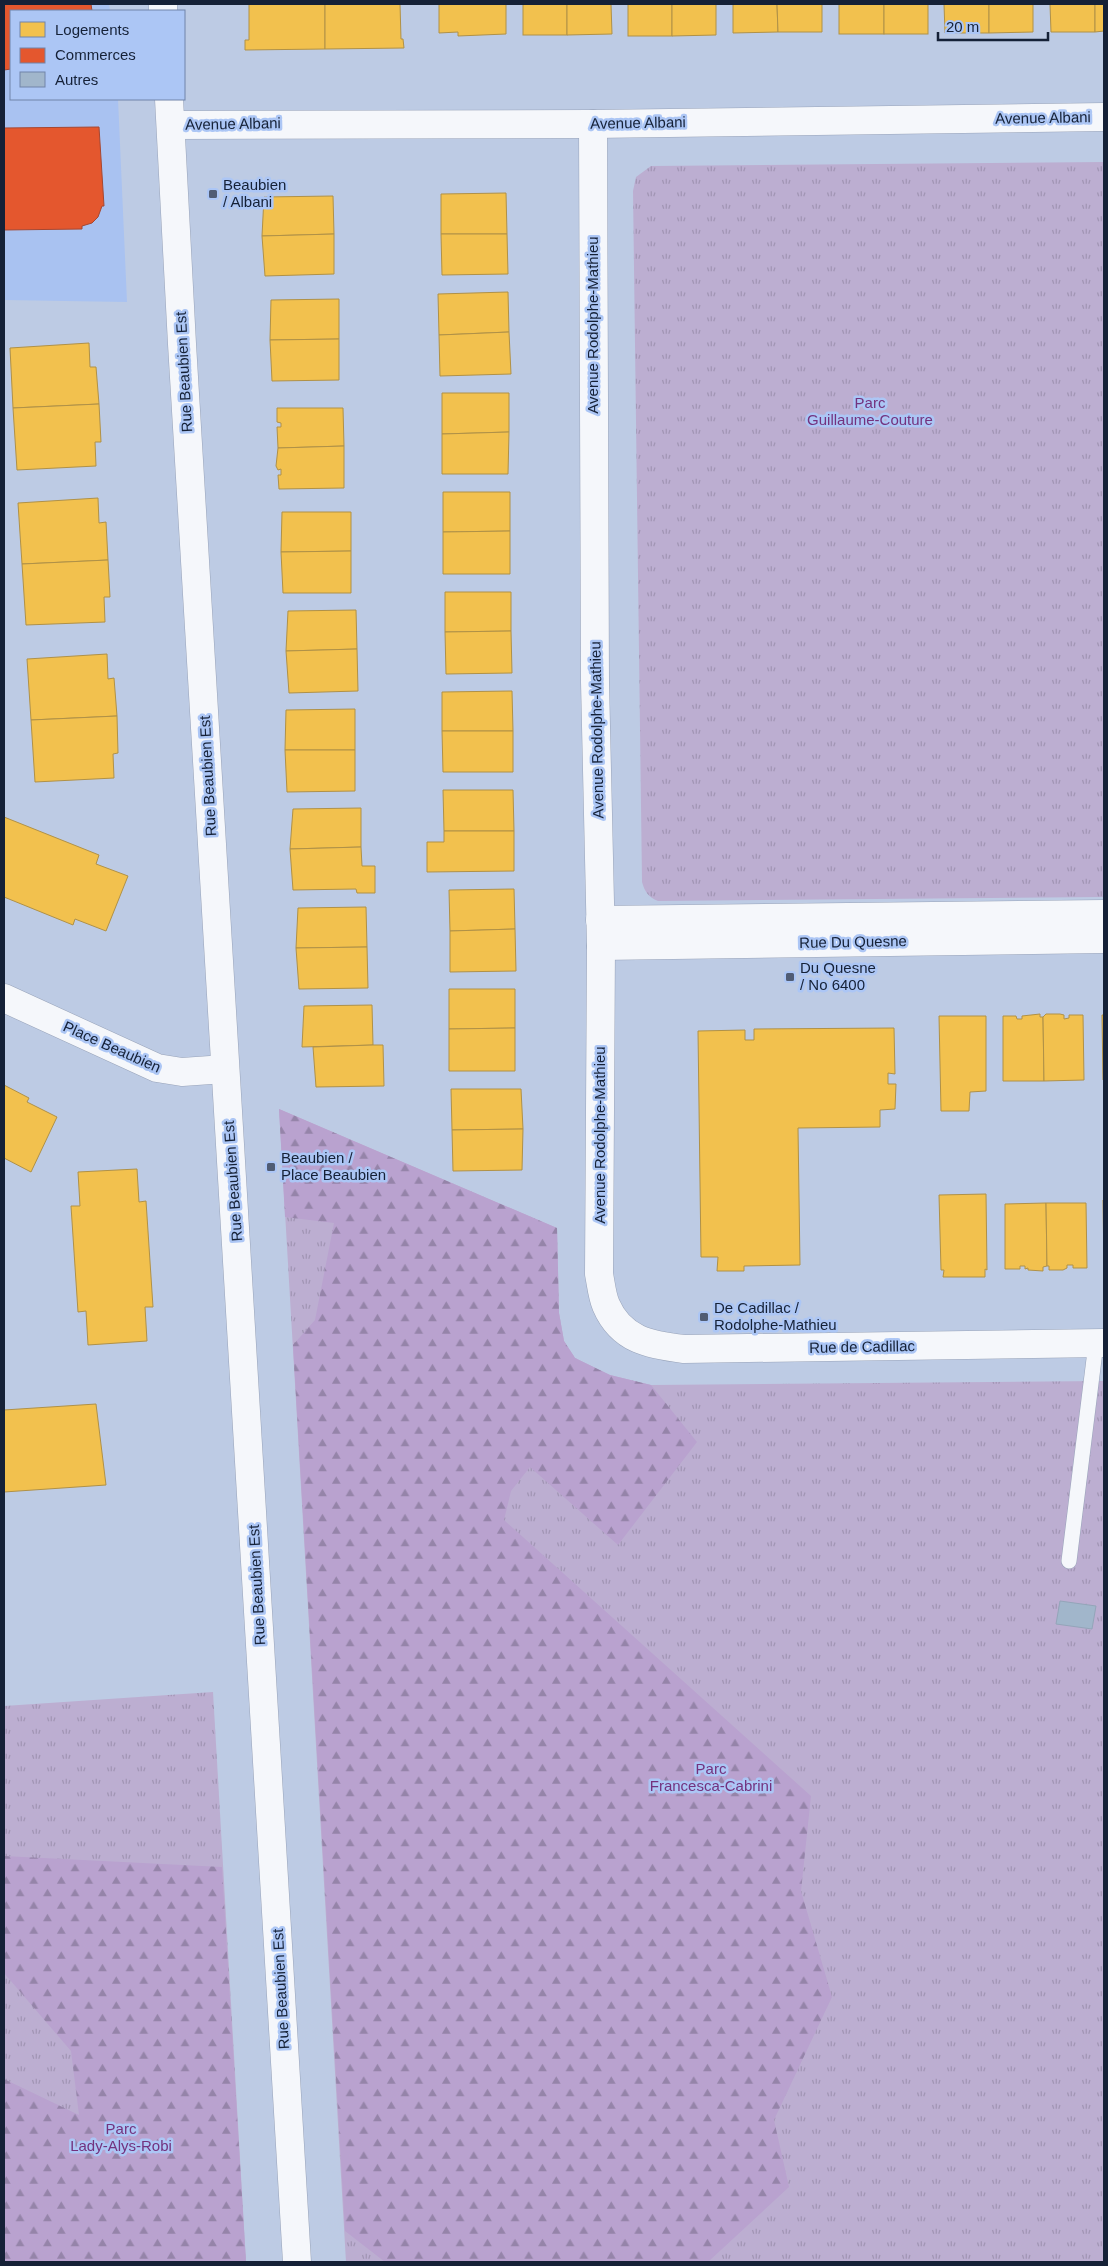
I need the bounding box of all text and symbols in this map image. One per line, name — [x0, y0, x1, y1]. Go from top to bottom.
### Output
legend — [10, 10, 185, 100]
scale bar — [938, 10, 1048, 42]
text: 20 m — [946, 18, 979, 35]
text: Logements — [55, 21, 129, 38]
text: Commerces — [55, 46, 136, 63]
text: Autres — [55, 71, 98, 88]
street label: Avenue Albani — [995, 108, 1091, 127]
street label: Avenue Albani — [590, 113, 686, 132]
street label: Avenue Albani — [185, 114, 281, 133]
place label: Beaubien / Albani — [223, 176, 286, 210]
marker: Beaubien / Albani — [207, 188, 219, 200]
street label: Avenue Rodolphe-Mathieu — [584, 236, 601, 414]
street label: Rue Beaubien Est — [172, 310, 195, 433]
park label: Parc Guillaume-Couture — [807, 394, 933, 428]
street label: Avenue Rodolphe-Mathieu — [586, 641, 607, 819]
street label: Rue Beaubien Est — [196, 714, 219, 837]
street label: Rue Du Quesne — [799, 932, 907, 951]
place label: Du Quesne / No 6400 — [800, 959, 876, 993]
marker: Du Quesne / No 6400 — [784, 971, 796, 983]
street label: Place Beaubien — [61, 1017, 164, 1076]
street label: Avenue Rodolphe-Mathieu — [591, 1046, 608, 1224]
street label: Rue Beaubien Est — [220, 1119, 245, 1242]
place label: Beaubien / Place Beaubien — [281, 1149, 386, 1183]
marker: Beaubien / Place Beaubien — [265, 1161, 277, 1173]
place label: De Cadillac / Rodolphe-Mathieu — [714, 1299, 837, 1333]
marker: De Cadillac / Rodolphe-Mathieu — [698, 1311, 710, 1323]
street label: Rue de Cadillac — [809, 1337, 916, 1356]
street label: Rue Beaubien Est — [245, 1523, 268, 1646]
park label: Parc Francesca-Cabrini — [650, 1760, 772, 1794]
street label: Rue Beaubien Est — [269, 1927, 292, 2050]
park label: Parc Lady-Alys-Robi — [70, 2120, 172, 2154]

